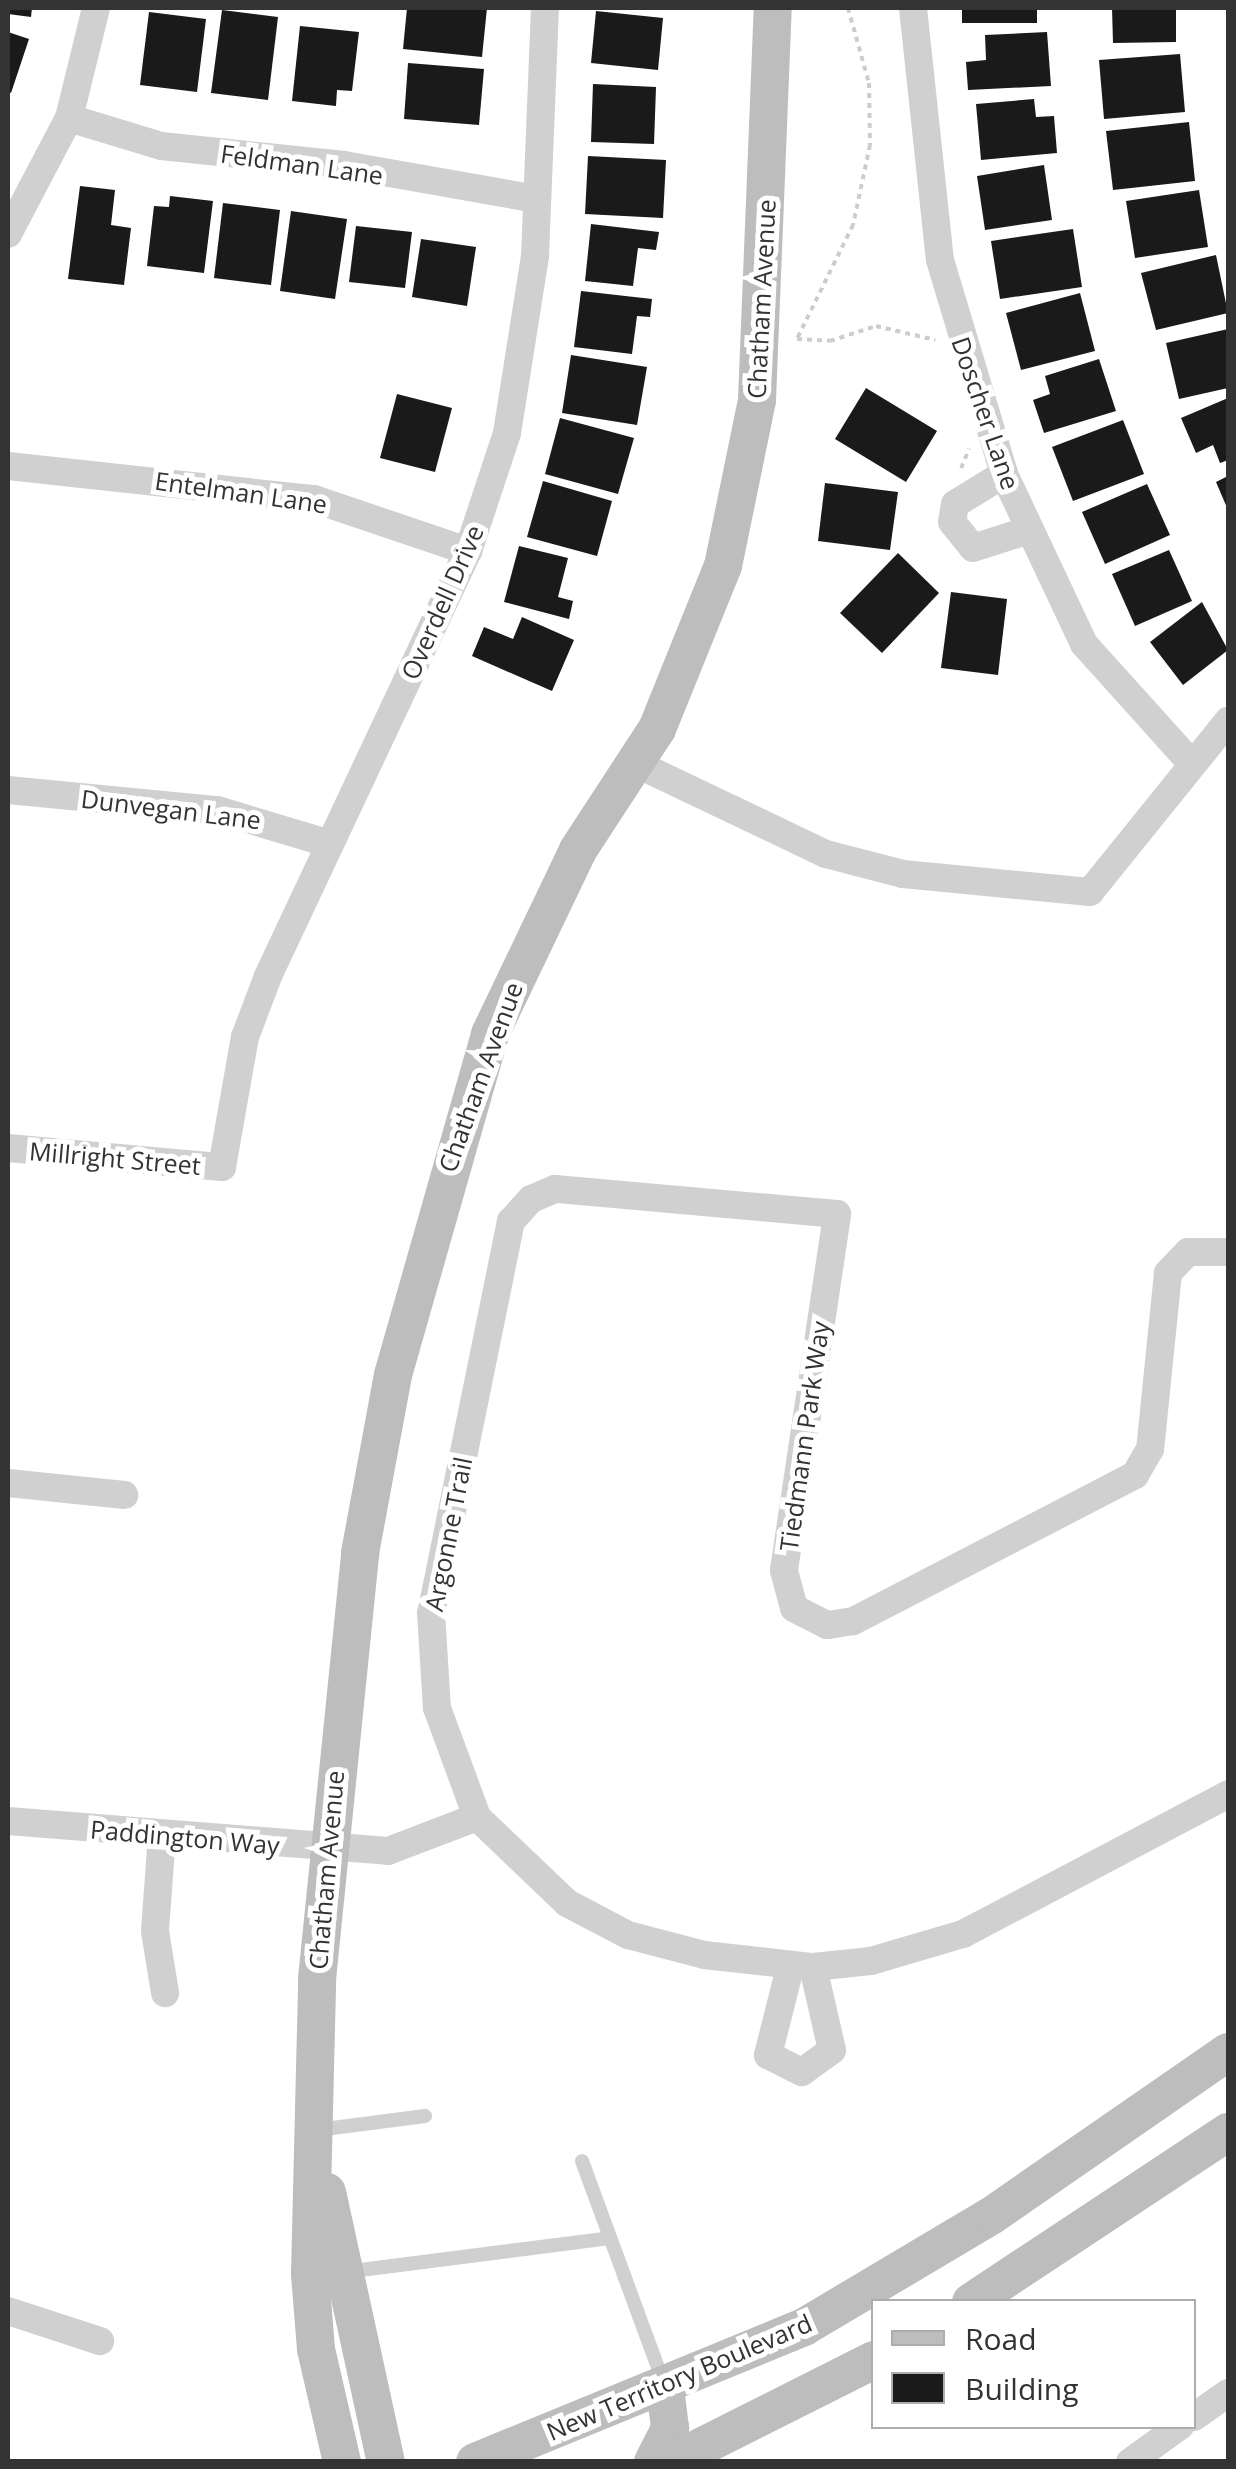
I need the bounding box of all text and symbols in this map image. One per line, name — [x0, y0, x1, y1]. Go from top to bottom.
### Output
street label: Feldman Lane — [219, 138, 385, 190]
street label: Chatham Avenue — [741, 198, 781, 400]
street label: Doscher Lane — [946, 333, 1026, 493]
street label: Entelman Lane — [153, 465, 329, 519]
street label: Overdell Drive — [395, 520, 489, 684]
street label: Dunvegan Lane — [79, 783, 263, 835]
street label: Chatham Avenue — [432, 978, 528, 1176]
street label: Millright Street — [28, 1136, 202, 1180]
street label: Tiedmann Park Way — [773, 1319, 835, 1553]
street label: Argonne Trail — [418, 1454, 478, 1614]
street label: Chatham Avenue — [302, 1769, 350, 1971]
street label: Paddington Way — [89, 1814, 281, 1860]
legend — [871, 2299, 1196, 2429]
street label: New Territory Boulevard — [542, 2307, 816, 2447]
text: Road — [965, 2318, 1037, 2359]
text: Building — [965, 2368, 1079, 2409]

